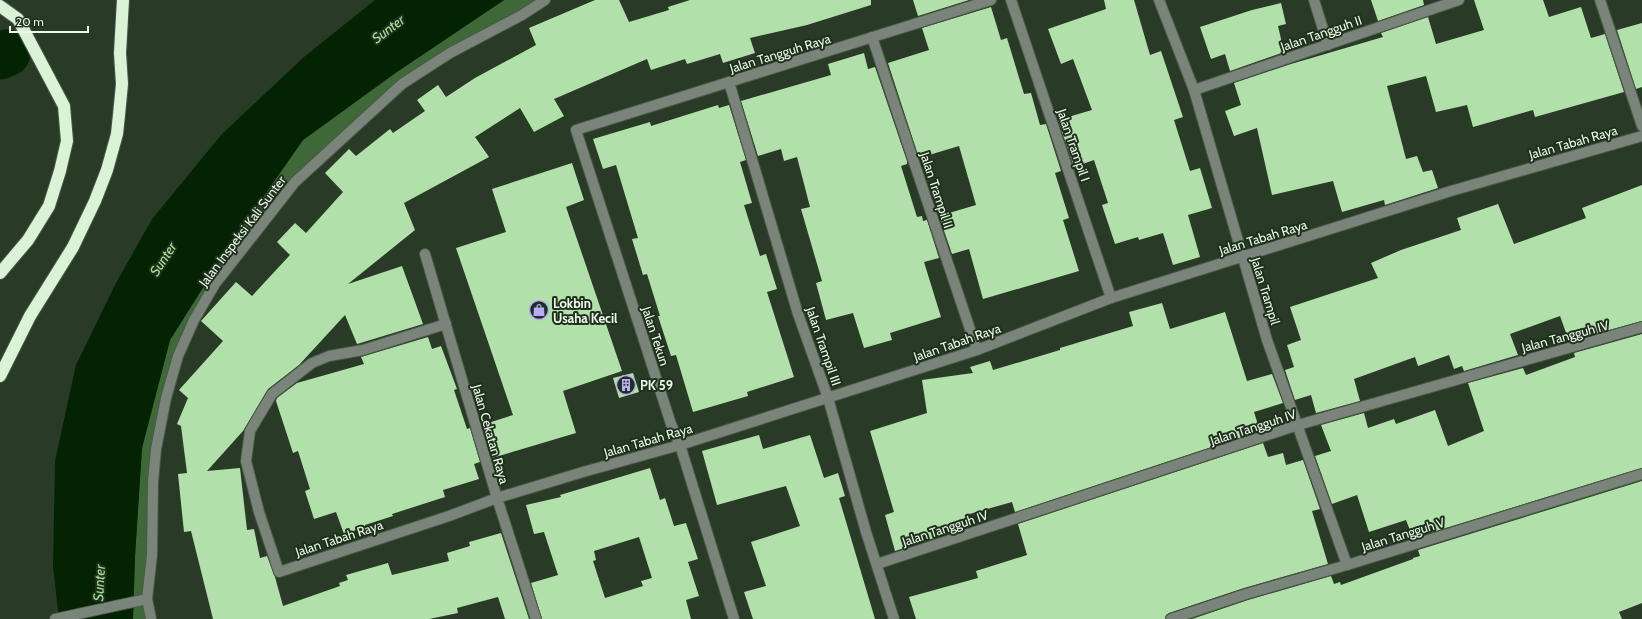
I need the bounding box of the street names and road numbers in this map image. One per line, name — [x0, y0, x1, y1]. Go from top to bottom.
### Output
street label: Jalan Tangguh II — [1277, 12, 1364, 55]
street label: Jalan Tangguh Raya — [727, 30, 833, 76]
street label: Jalan Trampil I — [1054, 106, 1094, 183]
street label: Jalan Tabah Raya — [1526, 122, 1620, 163]
street label: Jalan Trampil II — [917, 149, 957, 230]
street label: Jalan Inspeksi Kali Sunter — [195, 172, 289, 290]
street label: Jalan Tabah Raya — [1216, 216, 1310, 258]
street label: Jalan Trampil — [1248, 255, 1284, 327]
street label: Jalan Tekun — [639, 303, 673, 368]
street label: Jalan Trampil III — [803, 304, 845, 388]
street label: Jalan Tangguh IV — [1519, 317, 1610, 356]
street label: Jalan Tabah Raya — [910, 319, 1003, 365]
street label: Jalan Cekatan Raya — [469, 382, 513, 486]
street label: Jalan Tangguh IV — [1207, 406, 1298, 449]
street label: Jalan Tabah Raya — [601, 420, 695, 461]
street label: Jalan Tangguh IV — [899, 507, 990, 550]
street label: Jalan Tangguh V — [1358, 514, 1447, 555]
street label: Jalan Tabah Raya — [292, 516, 386, 560]

